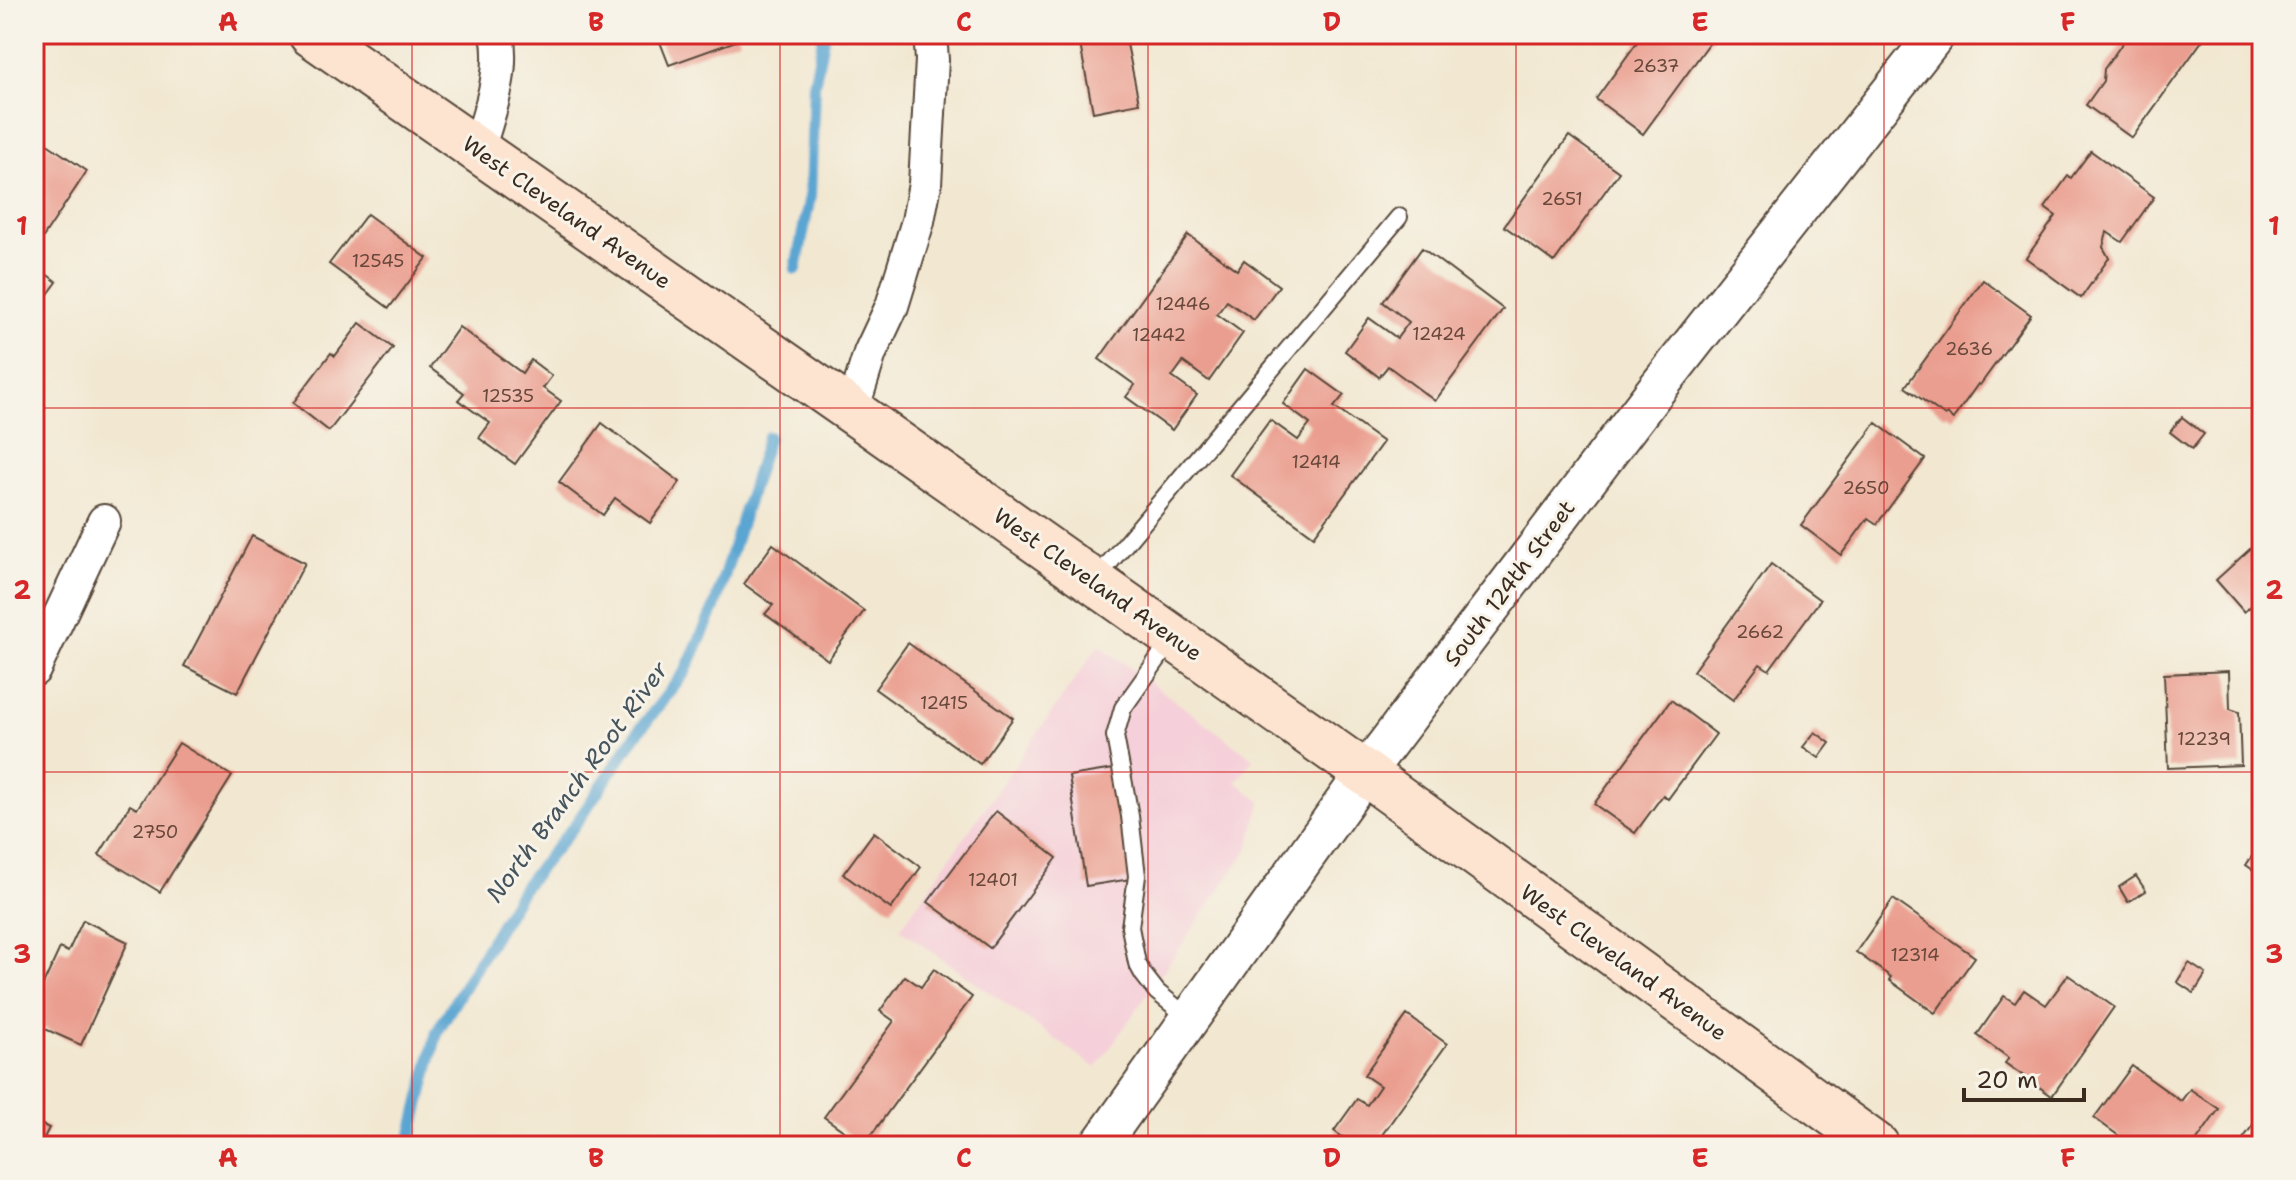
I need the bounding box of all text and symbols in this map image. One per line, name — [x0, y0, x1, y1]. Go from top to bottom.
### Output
text: A — [218, 4, 238, 39]
text: B — [588, 4, 604, 39]
text: C — [956, 4, 972, 39]
text: D — [1323, 4, 1341, 39]
text: E — [1691, 4, 1709, 39]
text: F — [2060, 4, 2076, 39]
house number: 2637 — [1633, 54, 1679, 78]
street label: West Cleveland Avenue — [457, 129, 677, 296]
house number: 2651 — [1541, 187, 1583, 211]
text: 1 — [16, 208, 28, 243]
text: 1 — [2268, 208, 2280, 243]
house number: 12545 — [352, 249, 404, 273]
house number: 12446 — [1156, 292, 1210, 316]
house number: 12424 — [1412, 322, 1466, 346]
house number: 12442 — [1132, 323, 1186, 347]
house number: 2636 — [1945, 337, 1993, 361]
house number: 12535 — [482, 384, 534, 408]
house number: 12414 — [1291, 450, 1341, 474]
house number: 2650 — [1842, 476, 1890, 500]
street label: South 124th Street — [1437, 494, 1581, 672]
street label: West Cleveland Avenue — [988, 501, 1208, 668]
text: 2 — [13, 572, 31, 607]
text: 2 — [2265, 572, 2283, 607]
house number: 2662 — [1736, 620, 1784, 644]
water label: North Branch Root River — [479, 655, 676, 909]
house number: 12415 — [920, 691, 968, 715]
house number: 12239 — [2177, 727, 2231, 751]
house number: 2750 — [132, 820, 178, 844]
house number: 12401 — [968, 868, 1018, 892]
street label: West Cleveland Avenue — [1515, 878, 1733, 1047]
text: 3 — [13, 936, 31, 971]
text: 3 — [2265, 936, 2283, 971]
house number: 12314 — [1890, 943, 1940, 967]
scale bar — [1964, 1052, 2084, 1102]
text: 20 m — [1976, 1064, 2038, 1096]
text: A — [218, 1140, 238, 1175]
text: B — [588, 1140, 604, 1175]
text: C — [956, 1140, 972, 1175]
text: D — [1323, 1140, 1341, 1175]
text: E — [1691, 1140, 1709, 1175]
text: F — [2060, 1140, 2076, 1175]

